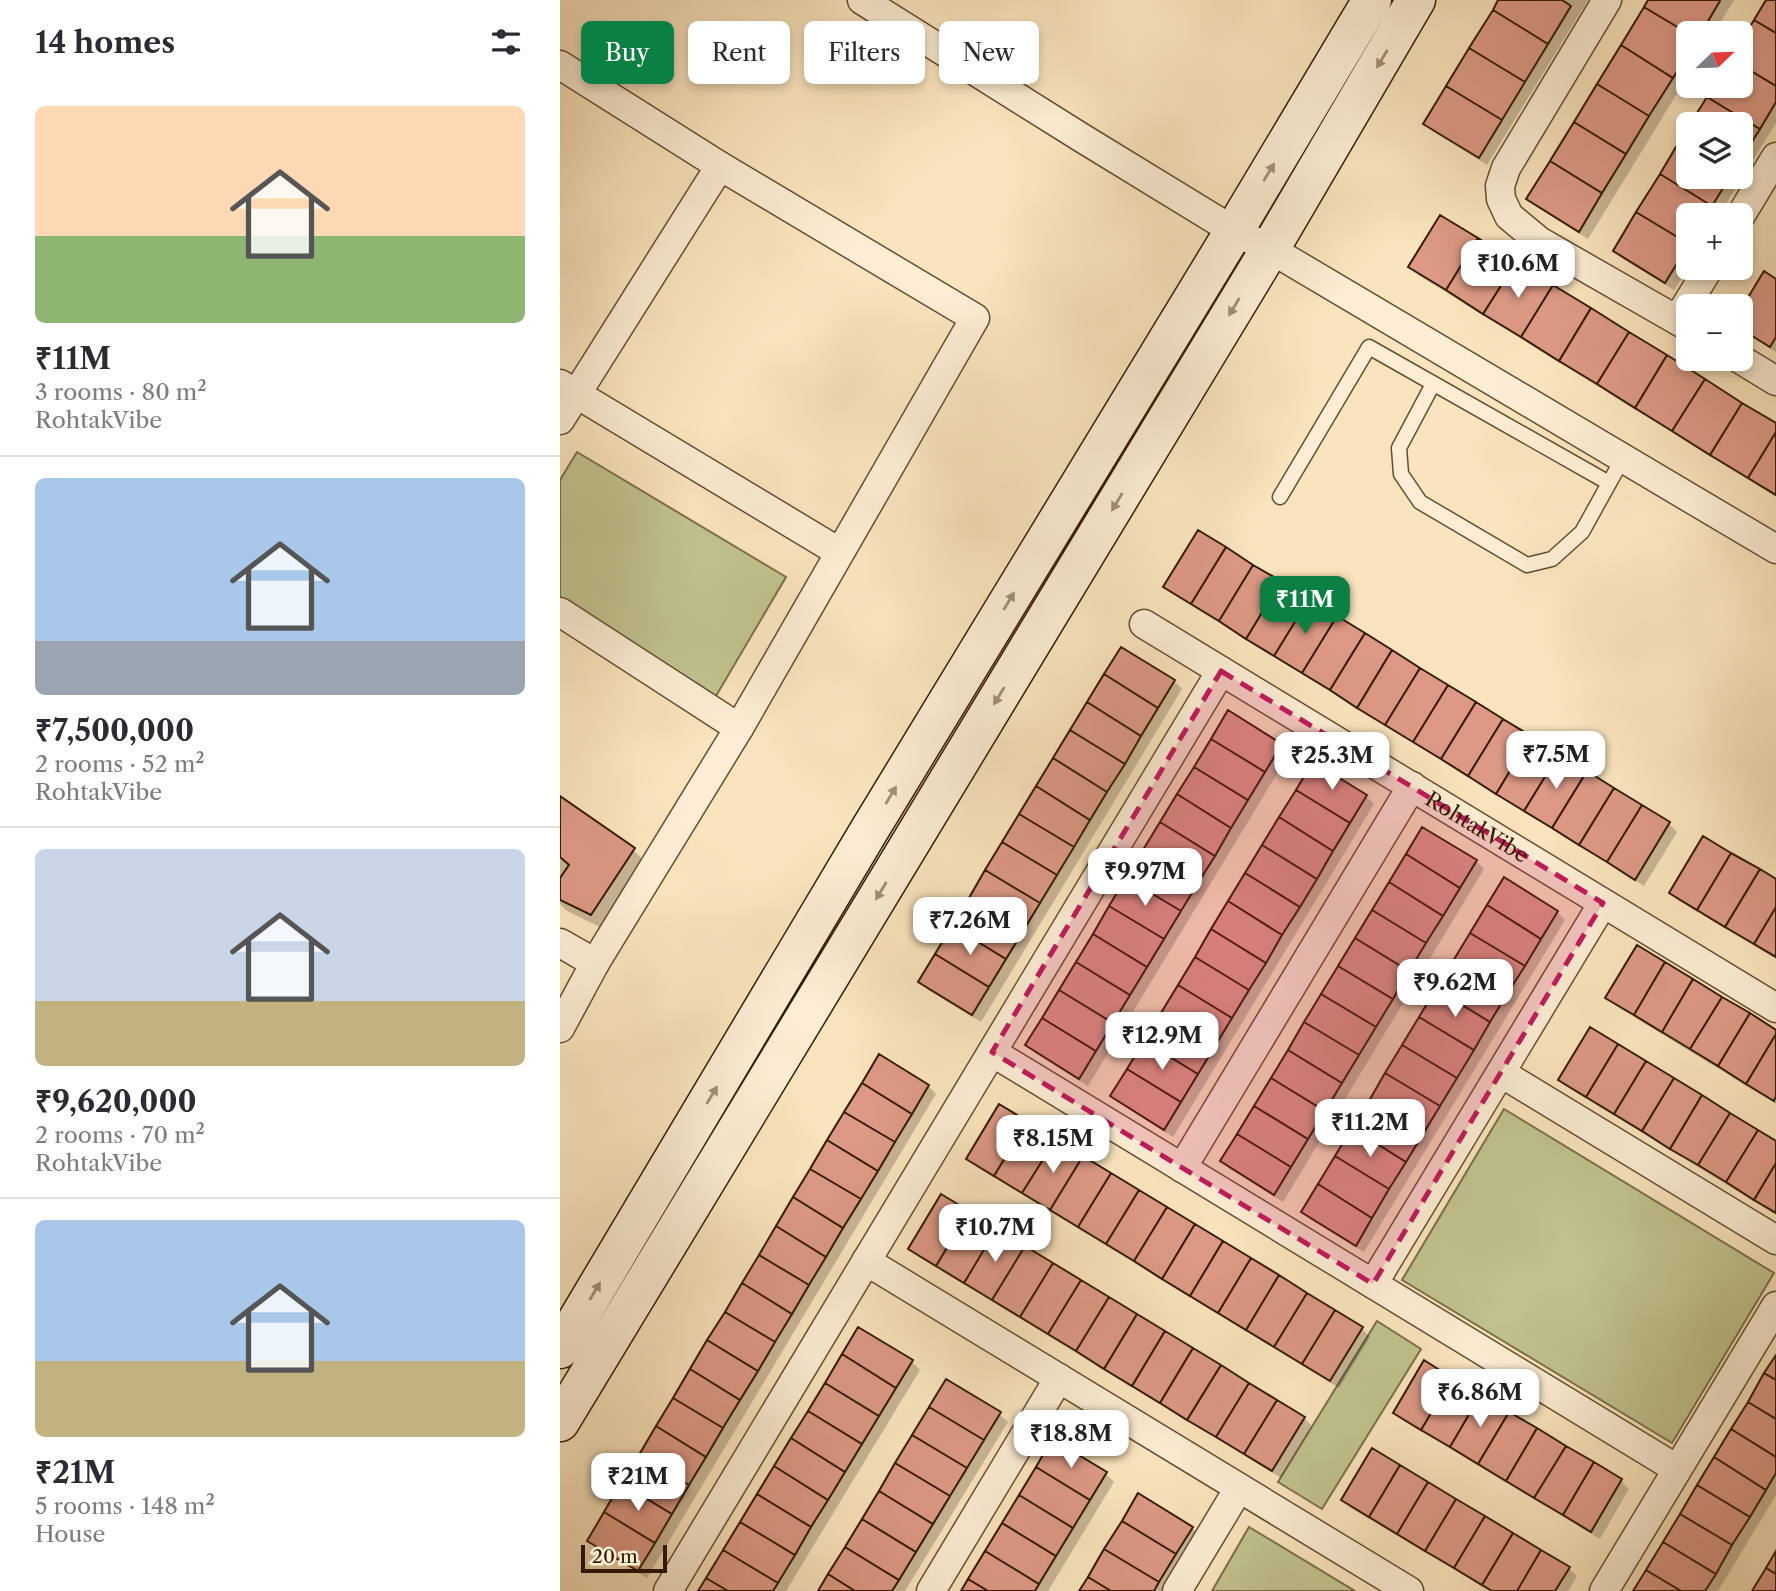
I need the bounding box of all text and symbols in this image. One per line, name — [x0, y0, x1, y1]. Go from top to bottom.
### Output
chip: Buy — [581, 21, 674, 84]
chip: Rent — [688, 21, 790, 84]
chip: Filters — [804, 21, 925, 84]
chip: New — [939, 21, 1039, 84]
north arrow — [1676, 21, 1754, 98]
map controls — [1676, 21, 1753, 371]
icon: filters — [487, 23, 525, 61]
text: 14 homes — [35, 24, 175, 61]
one-way arrow — [1376, 49, 1388, 68]
button: layers — [1676, 112, 1753, 189]
icon: home — [217, 151, 343, 277]
one-way arrow — [1263, 163, 1275, 182]
button: + — [1676, 203, 1753, 280]
pin: ₹10.6M — [1461, 240, 1575, 300]
text: ₹10.6M — [1477, 249, 1559, 277]
button: − — [1676, 294, 1753, 371]
one-way arrow — [1228, 297, 1241, 317]
text: ₹11M — [35, 340, 111, 377]
text: 3 rooms · 80 m² — [35, 378, 207, 406]
text: RohtakVibe — [35, 406, 162, 434]
one-way arrow — [1110, 492, 1123, 511]
icon: home — [217, 523, 343, 649]
pin: ₹11M — [1264, 576, 1346, 636]
text: ₹11M — [1276, 585, 1334, 613]
one-way arrow — [1003, 591, 1016, 610]
one-way arrow — [993, 687, 1005, 706]
text: ₹7,500,000 — [35, 712, 194, 749]
pin: ₹25.3M — [1275, 732, 1389, 792]
pin: ₹7.5M — [1507, 732, 1605, 791]
text: ₹7.5M — [1522, 740, 1590, 768]
text: ₹25.3M — [1290, 741, 1374, 769]
text: 2 rooms · 52 m² — [35, 750, 205, 778]
text: RohtakVibe — [35, 778, 162, 806]
one-way arrow — [885, 785, 897, 804]
street label: RohtakVibe — [1421, 786, 1533, 867]
pin: ₹9.97M — [1088, 848, 1202, 908]
text: ₹9.97M — [1104, 857, 1186, 885]
one-way arrow — [875, 881, 888, 901]
icon: home — [217, 894, 343, 1020]
pin: ₹7.26M — [913, 898, 1027, 957]
text: ₹7.26M — [929, 906, 1011, 934]
pin: ₹9.62M — [1398, 960, 1512, 1019]
text: ₹9.62M — [1413, 968, 1497, 996]
pin: ₹12.9M — [1105, 1012, 1219, 1072]
text: ₹12.9M — [1121, 1021, 1203, 1049]
text: ₹9,620,000 — [35, 1083, 197, 1120]
one-way arrow — [705, 1086, 718, 1105]
pin: ₹11.2M — [1313, 1100, 1427, 1159]
text: ₹11.2M — [1331, 1108, 1409, 1136]
pin: ₹8.15M — [996, 1116, 1110, 1175]
text: 2 rooms · 70 m² — [35, 1121, 205, 1149]
text: ₹8.15M — [1012, 1124, 1094, 1152]
text: RohtakVibe — [35, 1149, 162, 1177]
pin: ₹10.7M — [938, 1204, 1052, 1264]
text: ₹10.7M — [955, 1213, 1035, 1241]
icon: home — [217, 1265, 343, 1391]
one-way arrow — [589, 1281, 601, 1300]
pin: ₹6.86M — [1423, 1370, 1537, 1429]
text: ₹6.86M — [1437, 1378, 1523, 1406]
pin: ₹18.8M — [1014, 1410, 1128, 1470]
text: ₹18.8M — [1030, 1419, 1112, 1447]
text: ₹21M — [35, 1454, 115, 1491]
pin: ₹21M — [597, 1454, 679, 1513]
text: ₹21M — [607, 1462, 669, 1490]
text: 5 rooms · 148 m² — [35, 1492, 215, 1520]
text: House — [35, 1520, 105, 1548]
scale bar — [581, 1542, 667, 1574]
text: 20 m — [592, 1545, 638, 1568]

